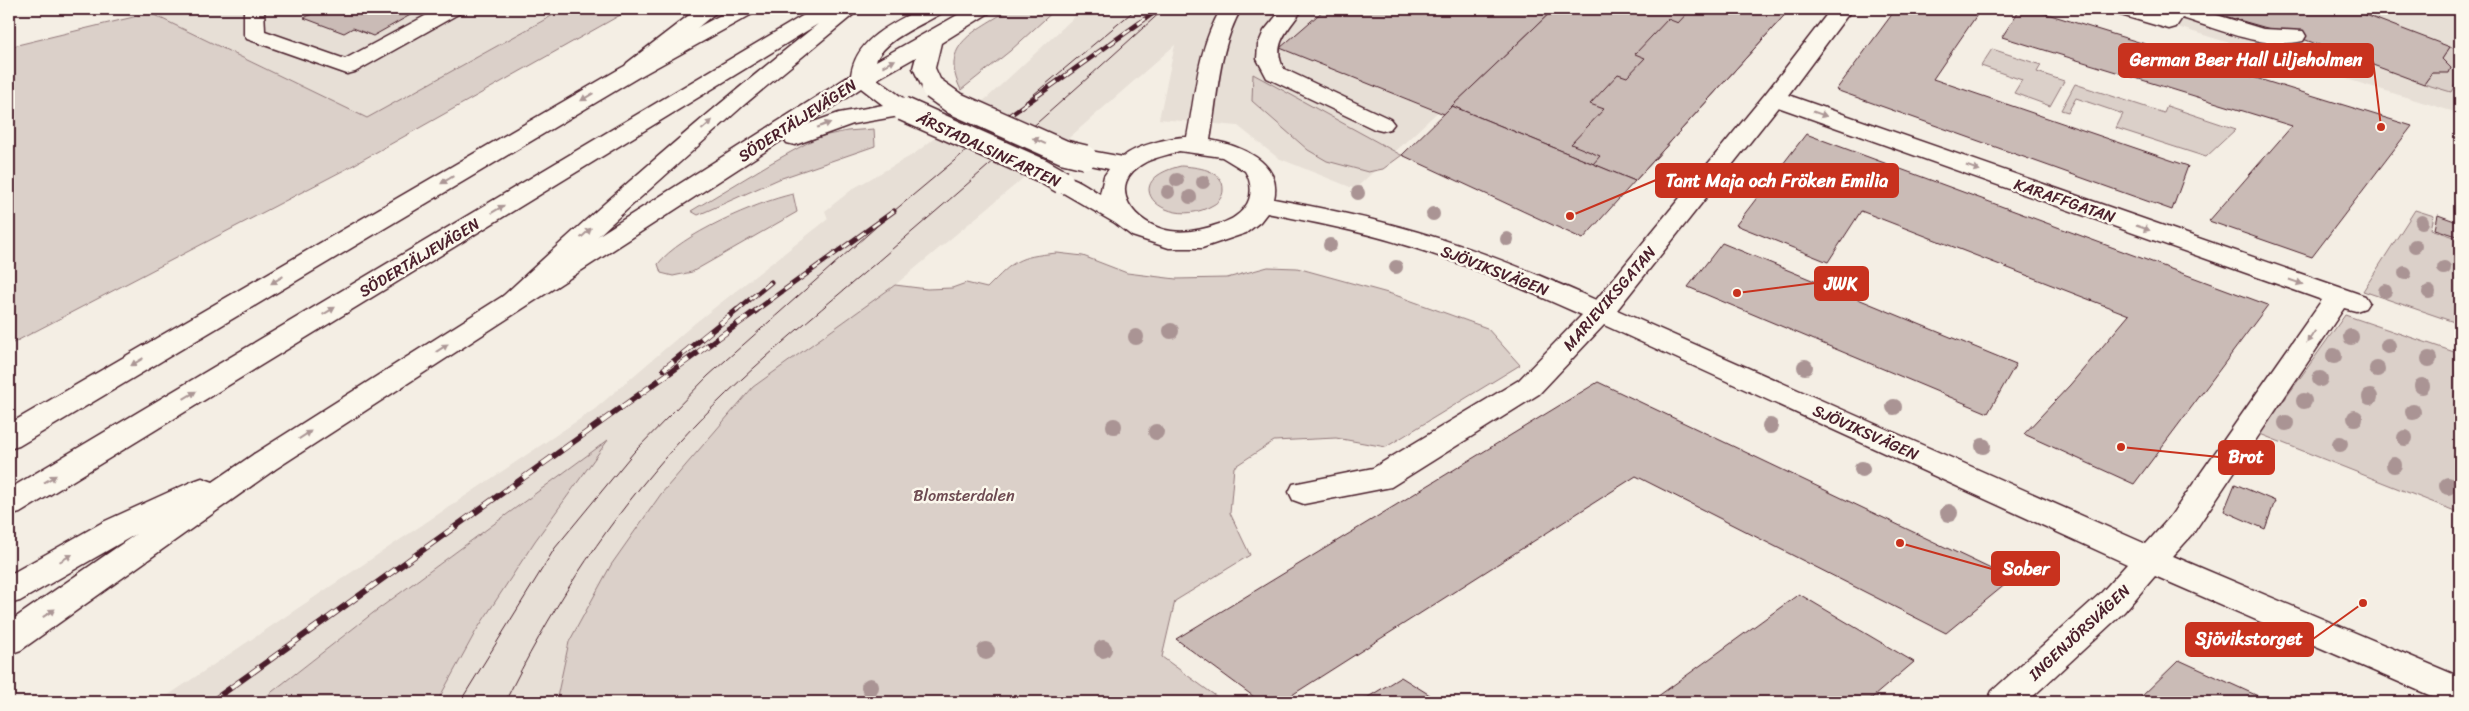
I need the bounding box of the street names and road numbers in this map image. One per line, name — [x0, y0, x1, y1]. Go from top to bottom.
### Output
street label: SÖDERTÄLJEVÄGEN — [732, 71, 863, 170]
street label: ÅRSTADALSINFARTEN — [911, 103, 1066, 196]
street label: KARAFFGATAN — [2010, 170, 2120, 231]
street label: SÖDERTÄLJEVÄGEN — [353, 210, 486, 305]
street label: SJÖVIKSVÄGEN — [1437, 237, 1554, 305]
street label: MARIEVIKSGATAN — [1555, 239, 1664, 358]
street label: SJÖVIKSVÄGEN — [1808, 396, 1924, 469]
street label: INGENJÖRSVÄGEN — [2021, 577, 2137, 688]

